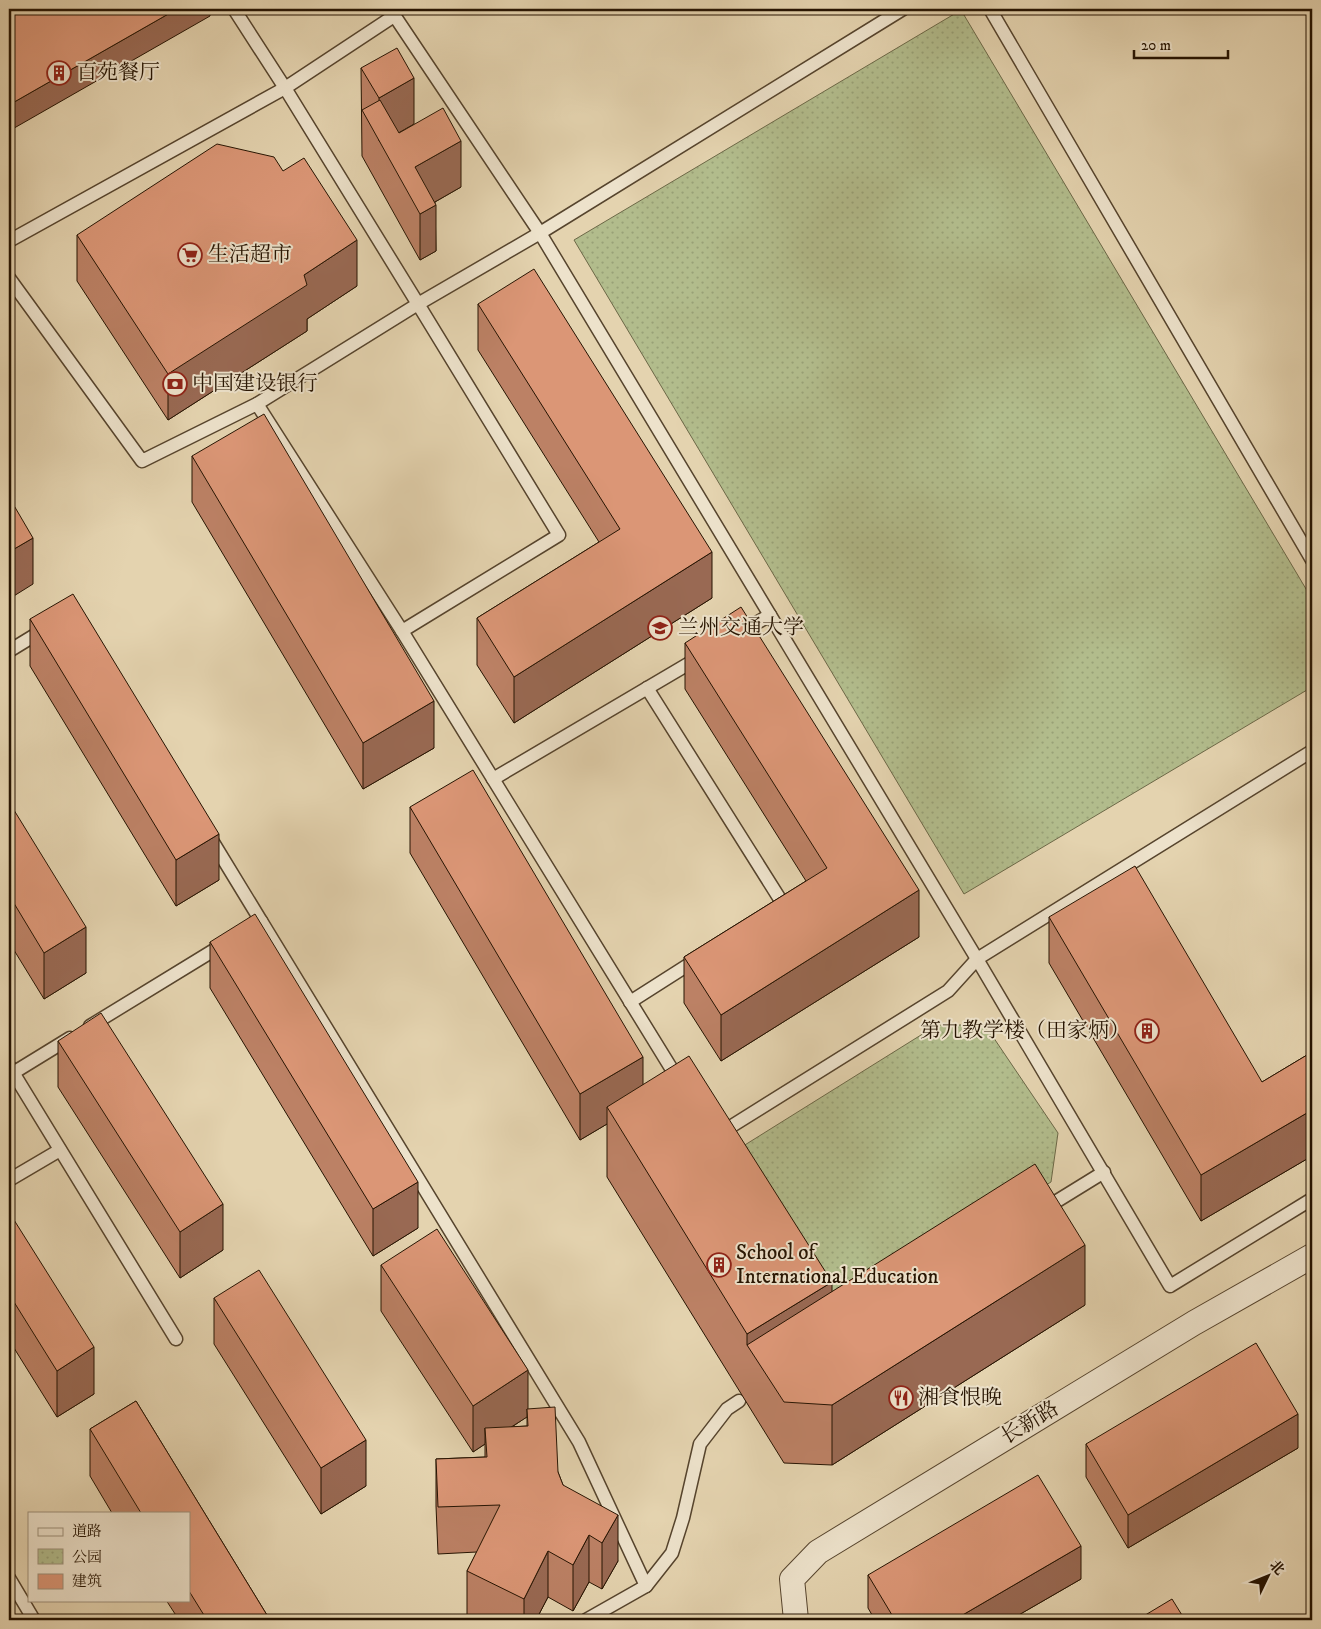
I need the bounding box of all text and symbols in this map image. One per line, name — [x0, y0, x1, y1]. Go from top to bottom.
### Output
scale bar — [1134, 28, 1227, 60]
text: 20 m — [1141, 36, 1171, 55]
building icon: 百苑餐厅 — [46, 60, 72, 86]
place label: 百苑餐厅 — [76, 60, 160, 86]
supermarket icon: 生活超市 — [177, 242, 203, 268]
place label: 生活超市 — [208, 242, 292, 268]
bank icon: 中国建设银行 — [162, 371, 188, 397]
place label: 中国建设银行 — [192, 371, 318, 397]
school or university icon: 兰州交通大学 — [647, 615, 673, 641]
place label: 兰州交通大学 — [678, 615, 804, 641]
place label: 第九教学楼（田家炳） — [920, 1018, 1130, 1044]
building icon: 第九教学楼（田家炳） — [1134, 1018, 1160, 1044]
place label: School of International Education — [736, 1240, 939, 1290]
building icon: School of International Education — [706, 1252, 732, 1278]
restaurant icon: 湘食恨晚 — [888, 1385, 914, 1411]
place label: 湘食恨晚 — [918, 1385, 1002, 1411]
street label: 长新路 — [996, 1396, 1064, 1450]
legend — [28, 1512, 190, 1602]
text: 道路 — [72, 1522, 102, 1541]
text: 公园 — [72, 1548, 102, 1567]
north arrow — [1244, 1552, 1294, 1602]
text: 北 — [1265, 1557, 1288, 1579]
text: 建筑 — [72, 1572, 102, 1591]

